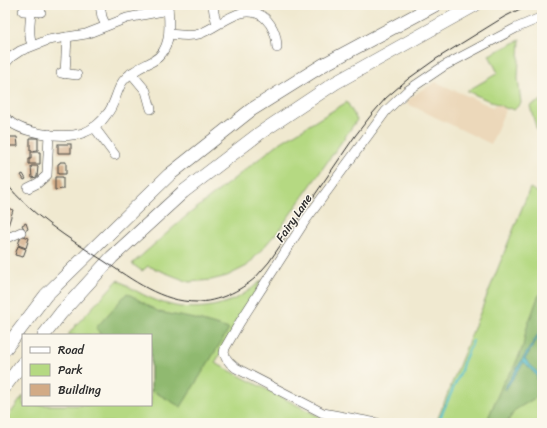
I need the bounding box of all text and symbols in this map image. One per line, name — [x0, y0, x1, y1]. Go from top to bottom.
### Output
street label: Fairy Lane — [270, 189, 318, 247]
legend — [22, 334, 152, 406]
text: Road — [58, 339, 85, 361]
text: Park — [58, 359, 83, 381]
text: Building — [58, 379, 101, 401]

